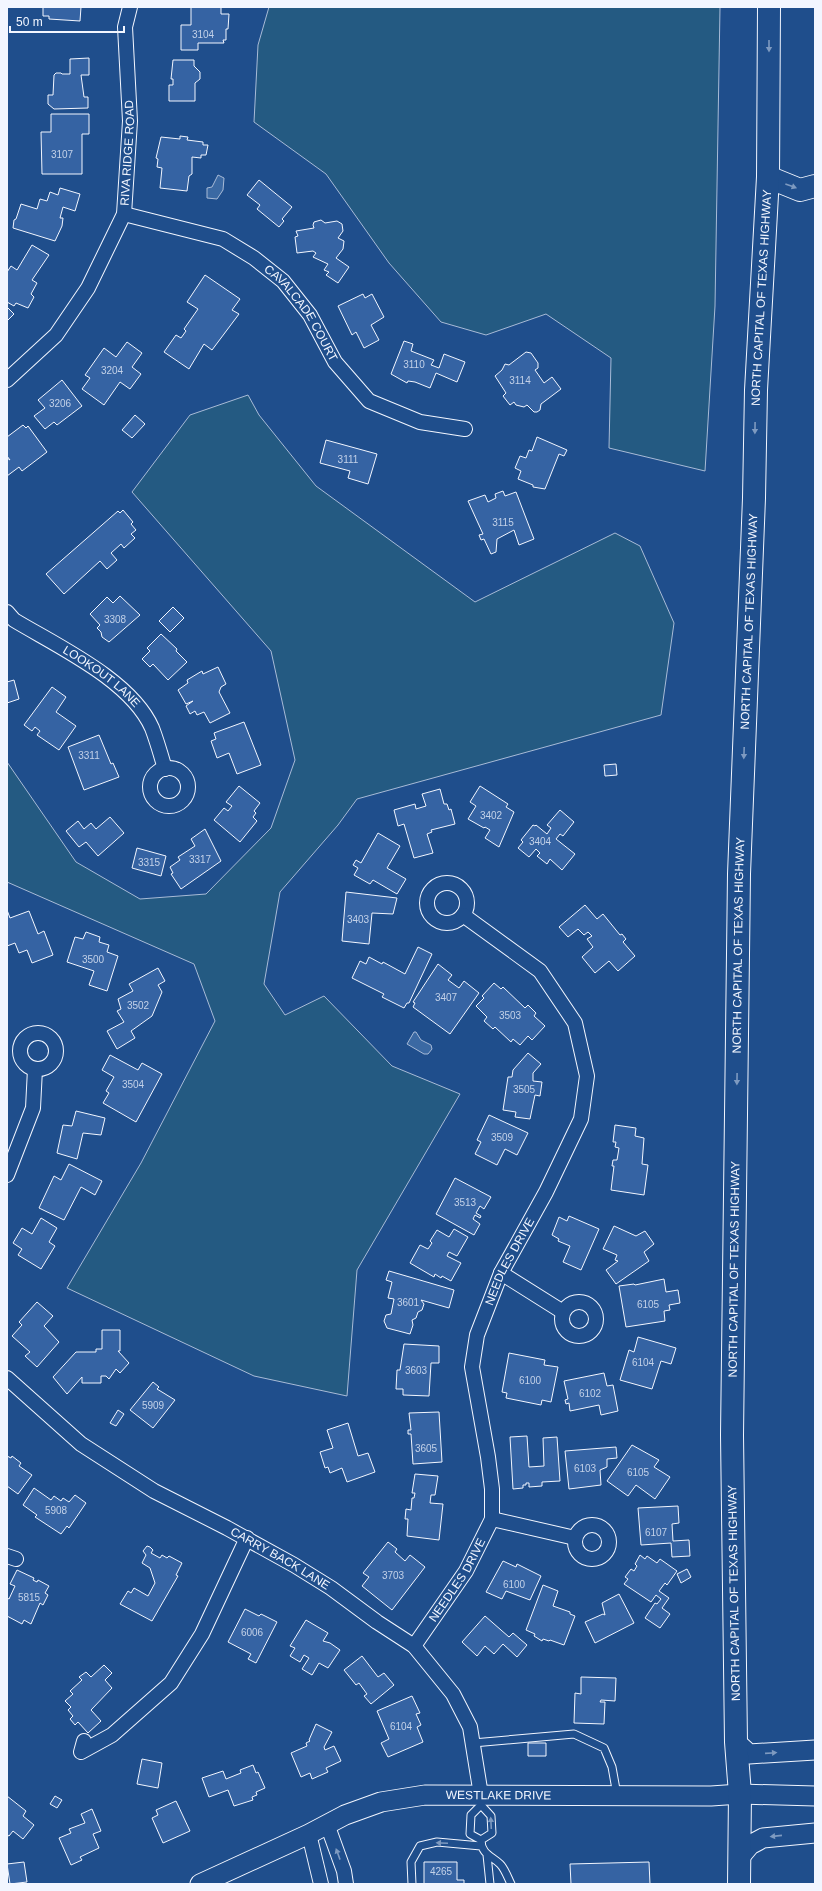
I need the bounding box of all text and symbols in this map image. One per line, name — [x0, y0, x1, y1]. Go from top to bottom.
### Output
scale bar — [10, 8, 124, 34]
text: 50 m — [16, 15, 43, 29]
house number: 3104 — [192, 29, 215, 40]
one-way arrow — [766, 40, 772, 53]
street label: RIVA RIDGE ROAD — [118, 99, 137, 206]
house number: 3107 — [51, 149, 74, 160]
one-way arrow — [786, 184, 798, 190]
street label: NORTH CAPITAL OF TEXAS HIGHWAY — [749, 189, 774, 406]
street label: CAVALCADE COURT — [261, 262, 341, 364]
house number: 3110 — [403, 359, 425, 370]
house number: 3204 — [101, 365, 124, 376]
house number: 3114 — [509, 375, 531, 386]
house number: 3206 — [49, 398, 72, 409]
one-way arrow — [752, 422, 758, 435]
house number: 3111 — [338, 454, 359, 465]
street label: NORTH CAPITAL OF TEXAS HIGHWAY — [738, 513, 760, 730]
house number: 3115 — [492, 517, 514, 528]
house number: 3308 — [104, 614, 127, 625]
street label: LOOKOUT LANE — [60, 643, 143, 710]
one-way arrow — [741, 747, 747, 760]
house number: 3311 — [78, 750, 100, 761]
house number: 3402 — [480, 810, 503, 821]
house number: 3404 — [529, 836, 552, 847]
street label: NORTH CAPITAL OF TEXAS HIGHWAY — [730, 837, 747, 1054]
house number: 3317 — [189, 854, 212, 865]
house number: 3315 — [138, 857, 161, 868]
house number: 3403 — [347, 914, 370, 925]
house number: 3500 — [82, 954, 105, 965]
house number: 3407 — [435, 992, 458, 1003]
house number: 3502 — [127, 1000, 150, 1011]
house number: 3503 — [499, 1010, 522, 1021]
one-way arrow — [733, 1073, 740, 1085]
house number: 3504 — [122, 1079, 145, 1090]
house number: 3505 — [513, 1084, 536, 1095]
house number: 3509 — [491, 1132, 514, 1143]
street label: NORTH CAPITAL OF TEXAS HIGHWAY — [726, 1161, 742, 1378]
house number: 3513 — [454, 1197, 477, 1208]
street label: NEEDLES DRIVE — [482, 1215, 537, 1307]
house number: 3601 — [397, 1297, 420, 1308]
house number: 6105 — [637, 1299, 660, 1310]
house number: 6104 — [632, 1357, 655, 1368]
house number: 3603 — [405, 1365, 428, 1376]
house number: 6100 — [519, 1375, 542, 1386]
house number: 6102 — [579, 1388, 602, 1399]
house number: 5909 — [142, 1400, 165, 1411]
house number: 3605 — [415, 1443, 438, 1454]
house number: 6103 — [574, 1463, 597, 1474]
house number: 6105 — [627, 1467, 650, 1478]
street label: NORTH CAPITAL OF TEXAS HIGHWAY — [725, 1485, 743, 1701]
house number: 5908 — [45, 1505, 68, 1516]
street label: CARRY BACK LANE — [228, 1524, 332, 1593]
house number: 6107 — [645, 1527, 668, 1538]
street label: NEEDLES DRIVE — [426, 1536, 488, 1625]
house number: 3703 — [382, 1570, 405, 1581]
house number: 6100 — [503, 1579, 526, 1590]
house number: 5815 — [18, 1592, 41, 1603]
house number: 6006 — [241, 1627, 264, 1638]
house number: 6104 — [390, 1721, 413, 1732]
one-way arrow — [765, 1749, 777, 1756]
street label: WESTLAKE DRIVE — [446, 1788, 551, 1802]
one-way arrow — [488, 1817, 495, 1829]
one-way arrow — [770, 1833, 782, 1840]
one-way arrow — [435, 1840, 448, 1846]
one-way arrow — [335, 1847, 341, 1859]
house number: 4265 — [430, 1866, 453, 1877]

